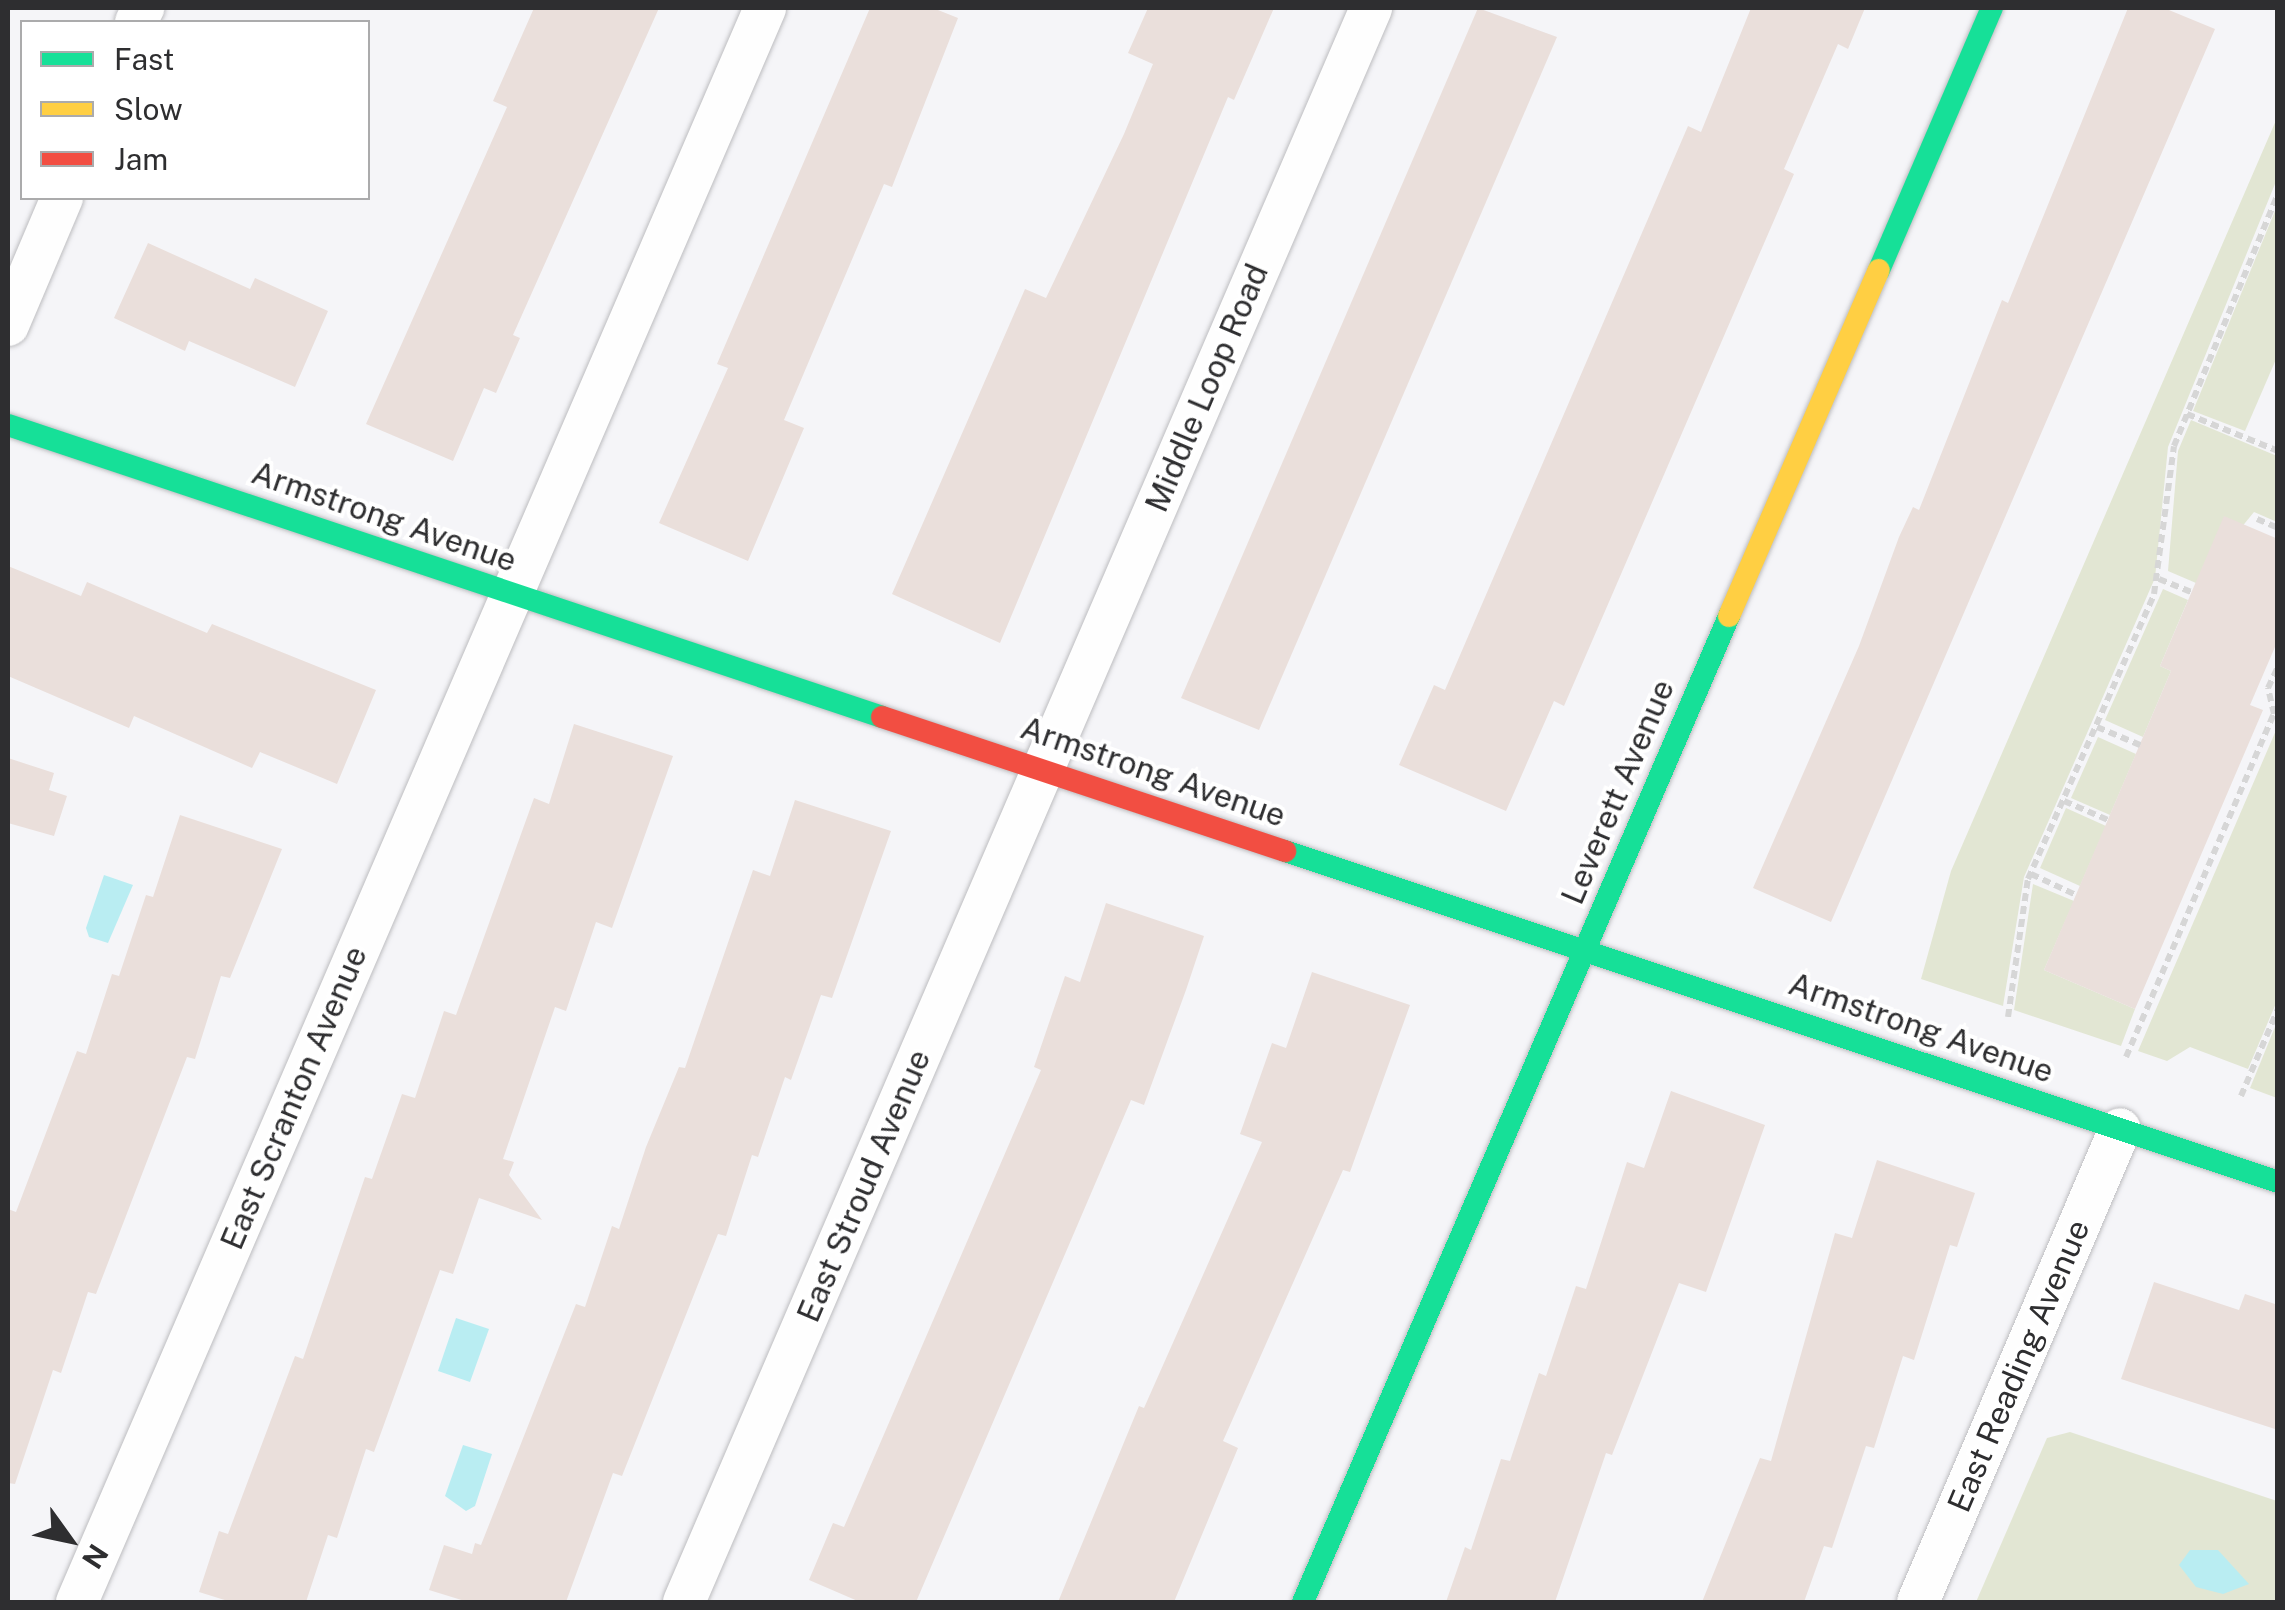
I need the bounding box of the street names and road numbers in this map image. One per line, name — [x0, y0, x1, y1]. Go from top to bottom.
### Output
street label: Middle Loop Road — [1137, 258, 1277, 518]
street label: Armstrong Avenue — [247, 454, 521, 580]
street label: Leverett Avenue — [1553, 674, 1683, 910]
street label: Armstrong Avenue — [1016, 709, 1290, 835]
street label: East Scranton Avenue — [213, 941, 375, 1255]
street label: Armstrong Avenue — [1784, 965, 2058, 1091]
street label: East Stroud Avenue — [789, 1044, 939, 1328]
street label: East Reading Avenue — [1940, 1214, 2098, 1518]

